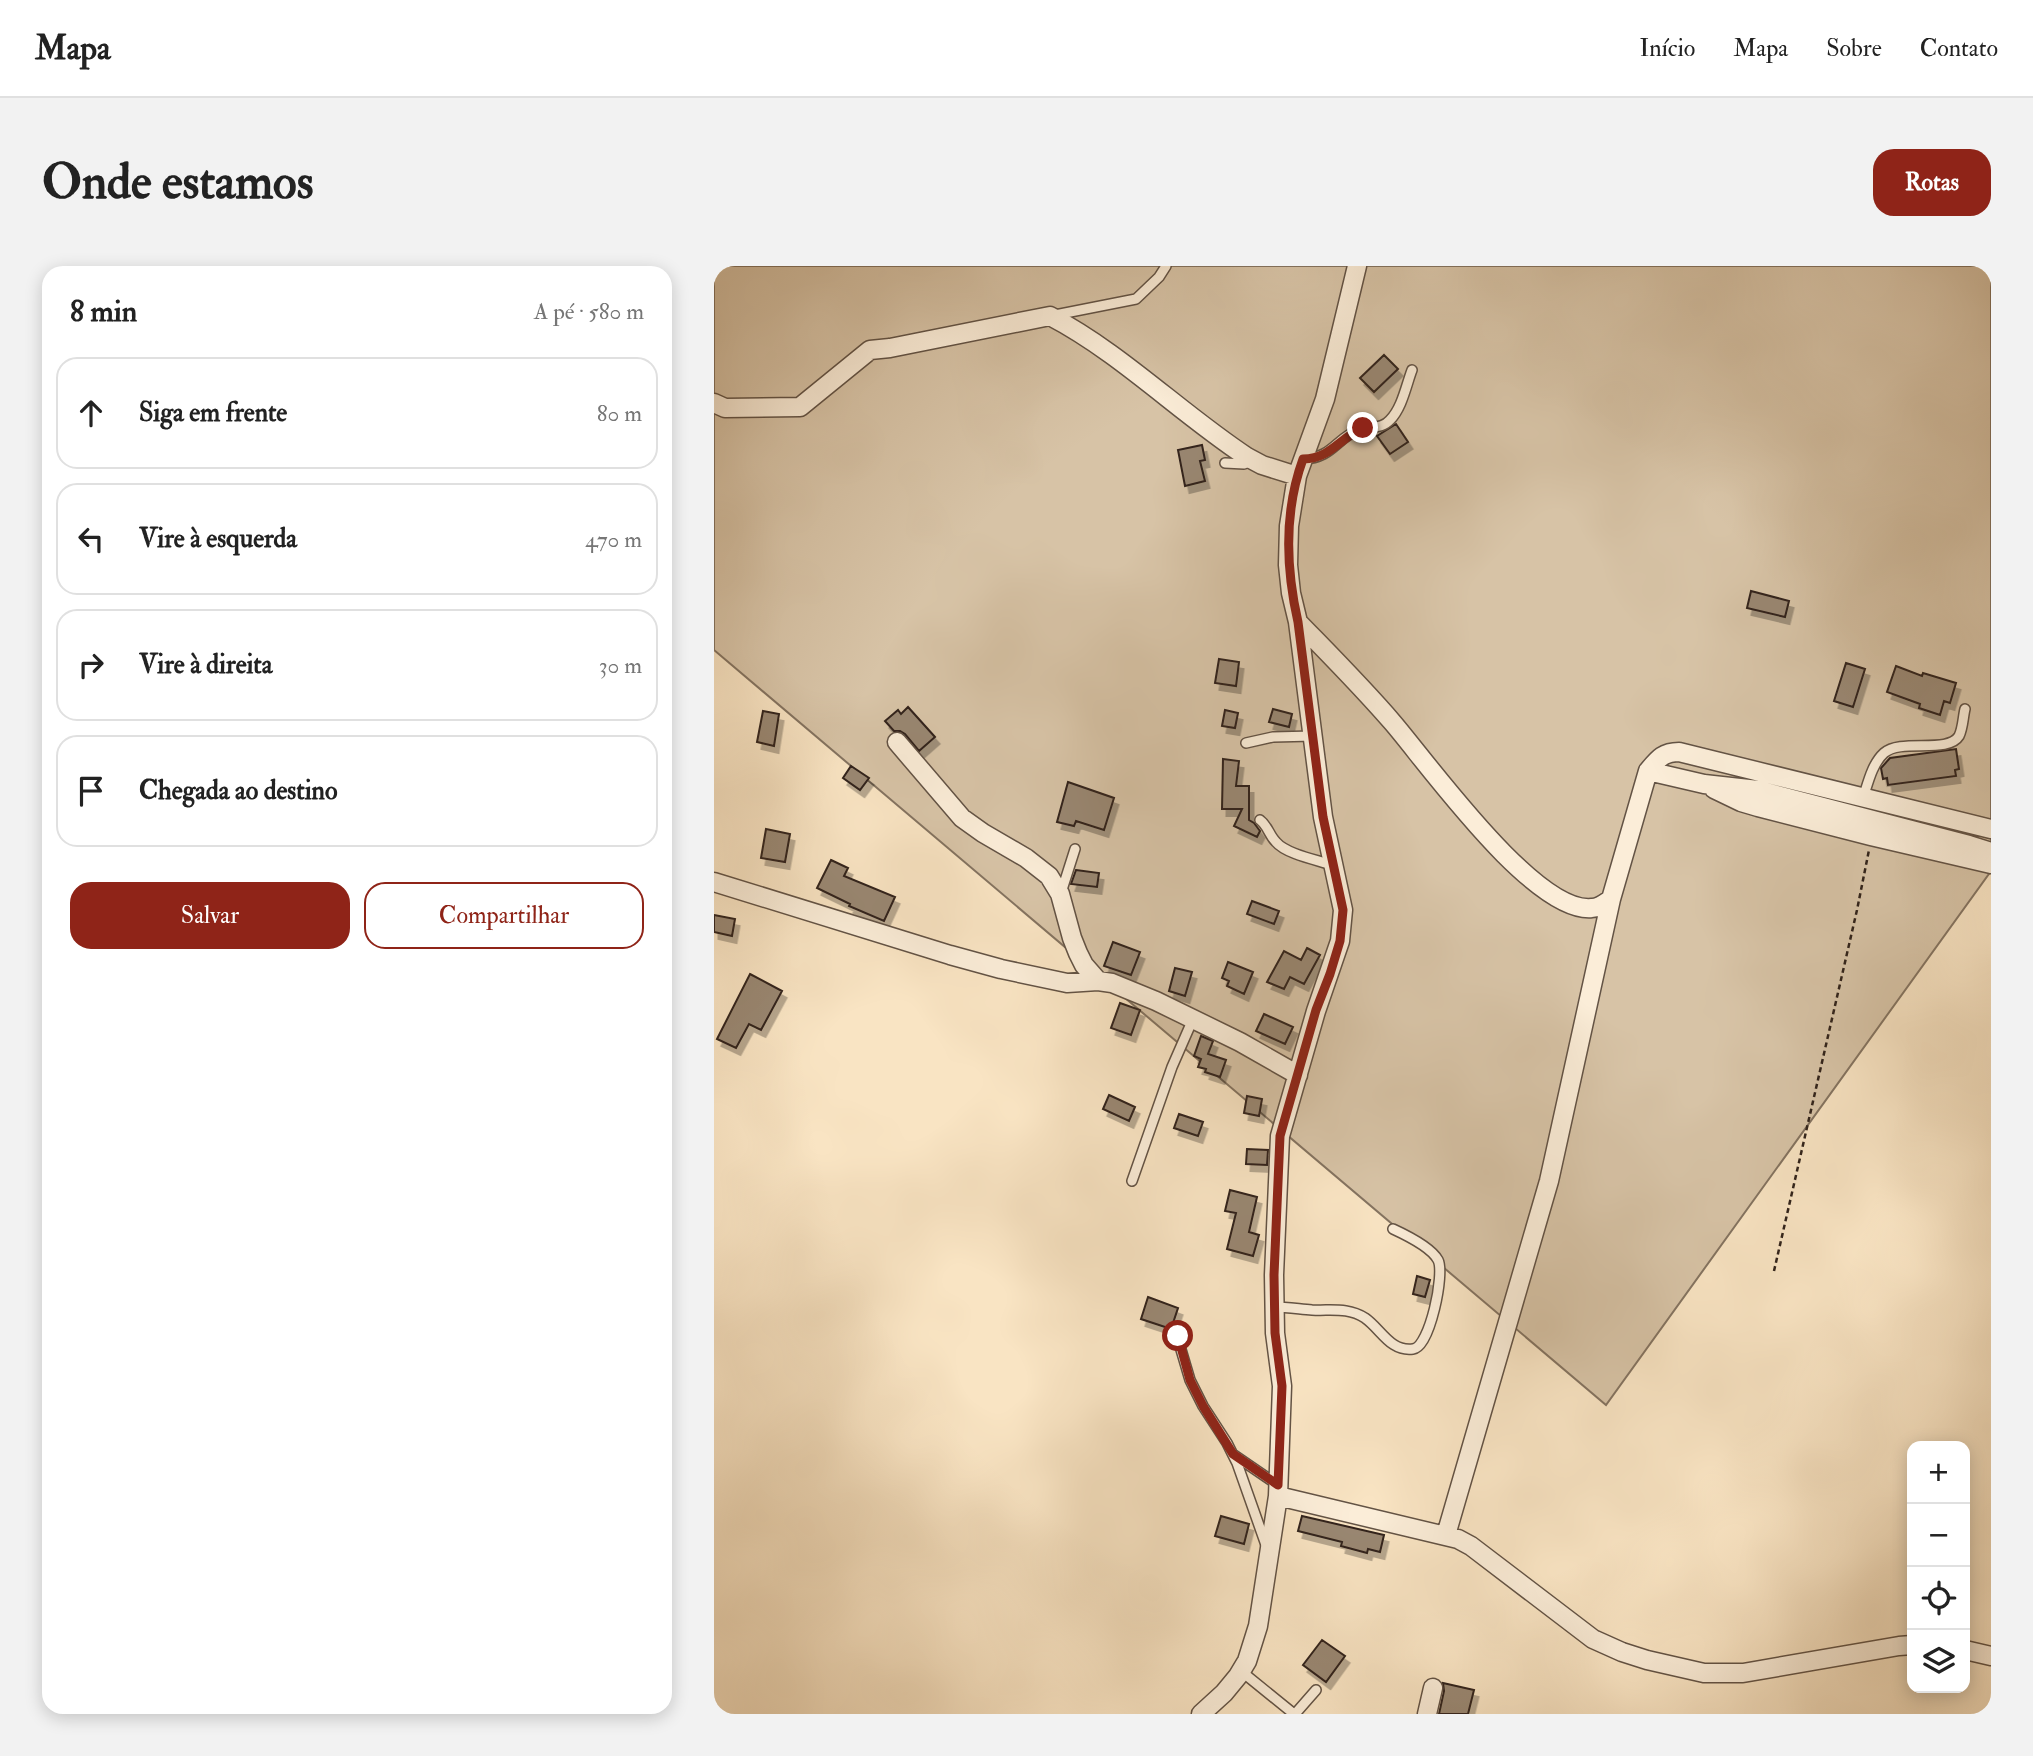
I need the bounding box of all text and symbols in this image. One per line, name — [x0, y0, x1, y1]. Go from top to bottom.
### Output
text: Mapa — [35, 28, 111, 69]
text: Início — [1639, 33, 1695, 64]
text: Mapa — [1733, 33, 1788, 64]
text: Sobre — [1826, 33, 1882, 64]
text: Contato — [1920, 33, 1998, 64]
button: Rotas — [1873, 149, 1991, 216]
text: Onde estamos — [42, 152, 313, 213]
text: 8 min — [70, 293, 137, 330]
text: A pé · 580 m — [534, 297, 644, 326]
icon: ahead — [72, 394, 110, 432]
text: Siga em frente — [139, 397, 287, 429]
text: 80 m — [597, 399, 642, 428]
route end — [1347, 412, 1378, 443]
icon: left — [72, 520, 110, 558]
text: Vire à esquerda — [139, 523, 297, 555]
text: 470 m — [585, 525, 642, 554]
icon: right — [72, 646, 110, 684]
text: Vire à direita — [139, 649, 272, 681]
text: 30 m — [599, 651, 642, 680]
icon: arrive — [72, 772, 110, 810]
text: Chegada ao destino — [139, 775, 337, 807]
button: Salvar — [70, 882, 350, 949]
button: Compartilhar — [364, 882, 644, 949]
route start — [1162, 1320, 1193, 1351]
map controls — [1907, 1441, 1970, 1693]
button: + — [1907, 1441, 1970, 1504]
button: − — [1907, 1504, 1970, 1567]
button: locate — [1907, 1567, 1970, 1630]
button: layers — [1907, 1630, 1970, 1693]

